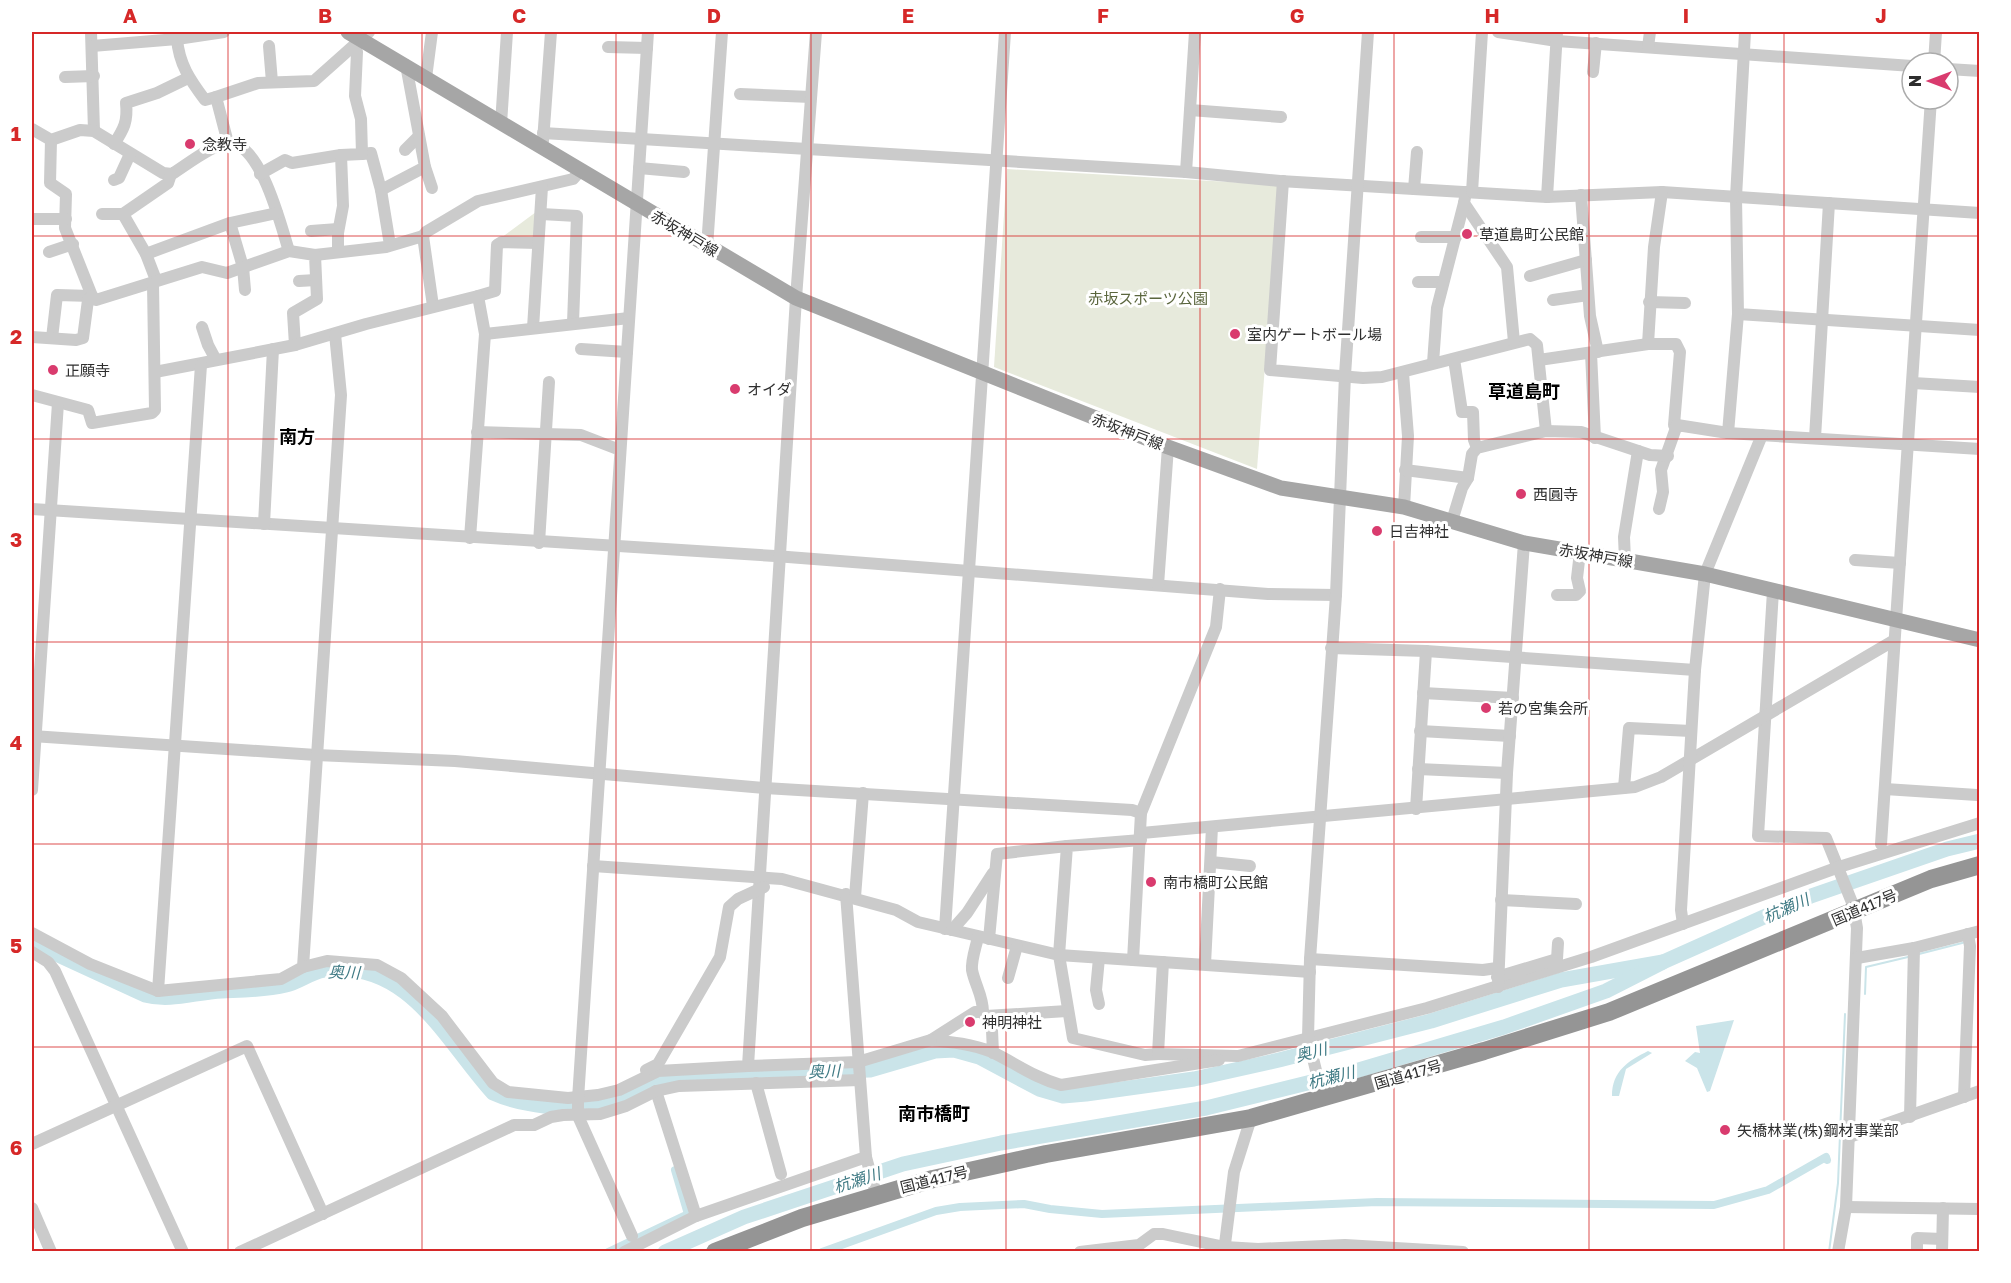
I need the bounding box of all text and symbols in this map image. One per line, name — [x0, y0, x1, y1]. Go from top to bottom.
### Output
text: A — [123, 3, 137, 27]
text: B — [318, 3, 332, 27]
text: C — [512, 3, 526, 27]
text: D — [707, 3, 721, 27]
text: E — [902, 3, 914, 27]
text: F — [1097, 3, 1109, 27]
text: G — [1290, 3, 1304, 27]
text: H — [1484, 3, 1500, 27]
text: I — [1683, 3, 1689, 27]
text: J — [1875, 3, 1887, 27]
north arrow — [1900, 51, 1960, 111]
text: N — [1905, 75, 1925, 87]
text: 1 — [11, 121, 21, 145]
place label: 念教寺 — [202, 135, 247, 153]
marker: 念教寺 — [183, 137, 197, 151]
street label: 赤坂神戸線 — [648, 206, 722, 260]
place label: 草道島町公民館 — [1479, 225, 1584, 243]
marker: 草道島町公民館 — [1460, 227, 1474, 241]
park label: 赤坂スポーツ公園 — [1088, 289, 1208, 307]
text: 2 — [10, 324, 22, 348]
place label: 室内ゲートボール場 — [1247, 325, 1382, 343]
marker: 室内ゲートボール場 — [1228, 327, 1242, 341]
place label: 正願寺 — [65, 361, 110, 379]
marker: 正願寺 — [46, 363, 60, 377]
place label: オイダ — [747, 380, 791, 398]
district label: 草道島町 — [1488, 380, 1560, 402]
marker: オイダ — [728, 382, 742, 396]
street label: 赤坂神戸線 — [1090, 409, 1166, 453]
district label: 南方 — [279, 425, 315, 447]
place label: 西圓寺 — [1533, 485, 1578, 503]
marker: 西圓寺 — [1514, 487, 1528, 501]
place label: 日吉神社 — [1389, 522, 1449, 540]
marker: 日吉神社 — [1370, 524, 1384, 538]
text: 3 — [10, 527, 22, 551]
street label: 赤坂神戸線 — [1557, 540, 1635, 570]
place label: 若の宮集会所 — [1498, 699, 1588, 717]
marker: 若の宮集会所 — [1479, 701, 1493, 715]
text: 4 — [10, 730, 22, 754]
place label: 南市橋町公民館 — [1163, 873, 1268, 891]
marker: 南市橋町公民館 — [1144, 875, 1158, 889]
street label: 国道417号 — [1829, 885, 1899, 929]
water label: 杭瀬川 — [1760, 888, 1814, 927]
text: 5 — [10, 933, 22, 957]
water label: 奥川 — [328, 961, 362, 983]
place label: 神明神社 — [982, 1013, 1042, 1031]
marker: 神明神社 — [963, 1015, 977, 1029]
water label: 奥川 — [1293, 1038, 1331, 1066]
street label: 国道417号 — [1372, 1056, 1444, 1092]
water label: 奥川 — [808, 1060, 842, 1082]
water label: 杭瀬川 — [1305, 1061, 1359, 1093]
district label: 南市橋町 — [898, 1102, 970, 1124]
place label: 矢橋林業(株)鋼材事業部 — [1737, 1121, 1898, 1139]
marker: 矢橋林業(株)鋼材事業部 — [1718, 1123, 1732, 1137]
text: 6 — [10, 1135, 22, 1159]
water label: 杭瀬川 — [831, 1162, 885, 1197]
street label: 国道417号 — [898, 1162, 970, 1196]

